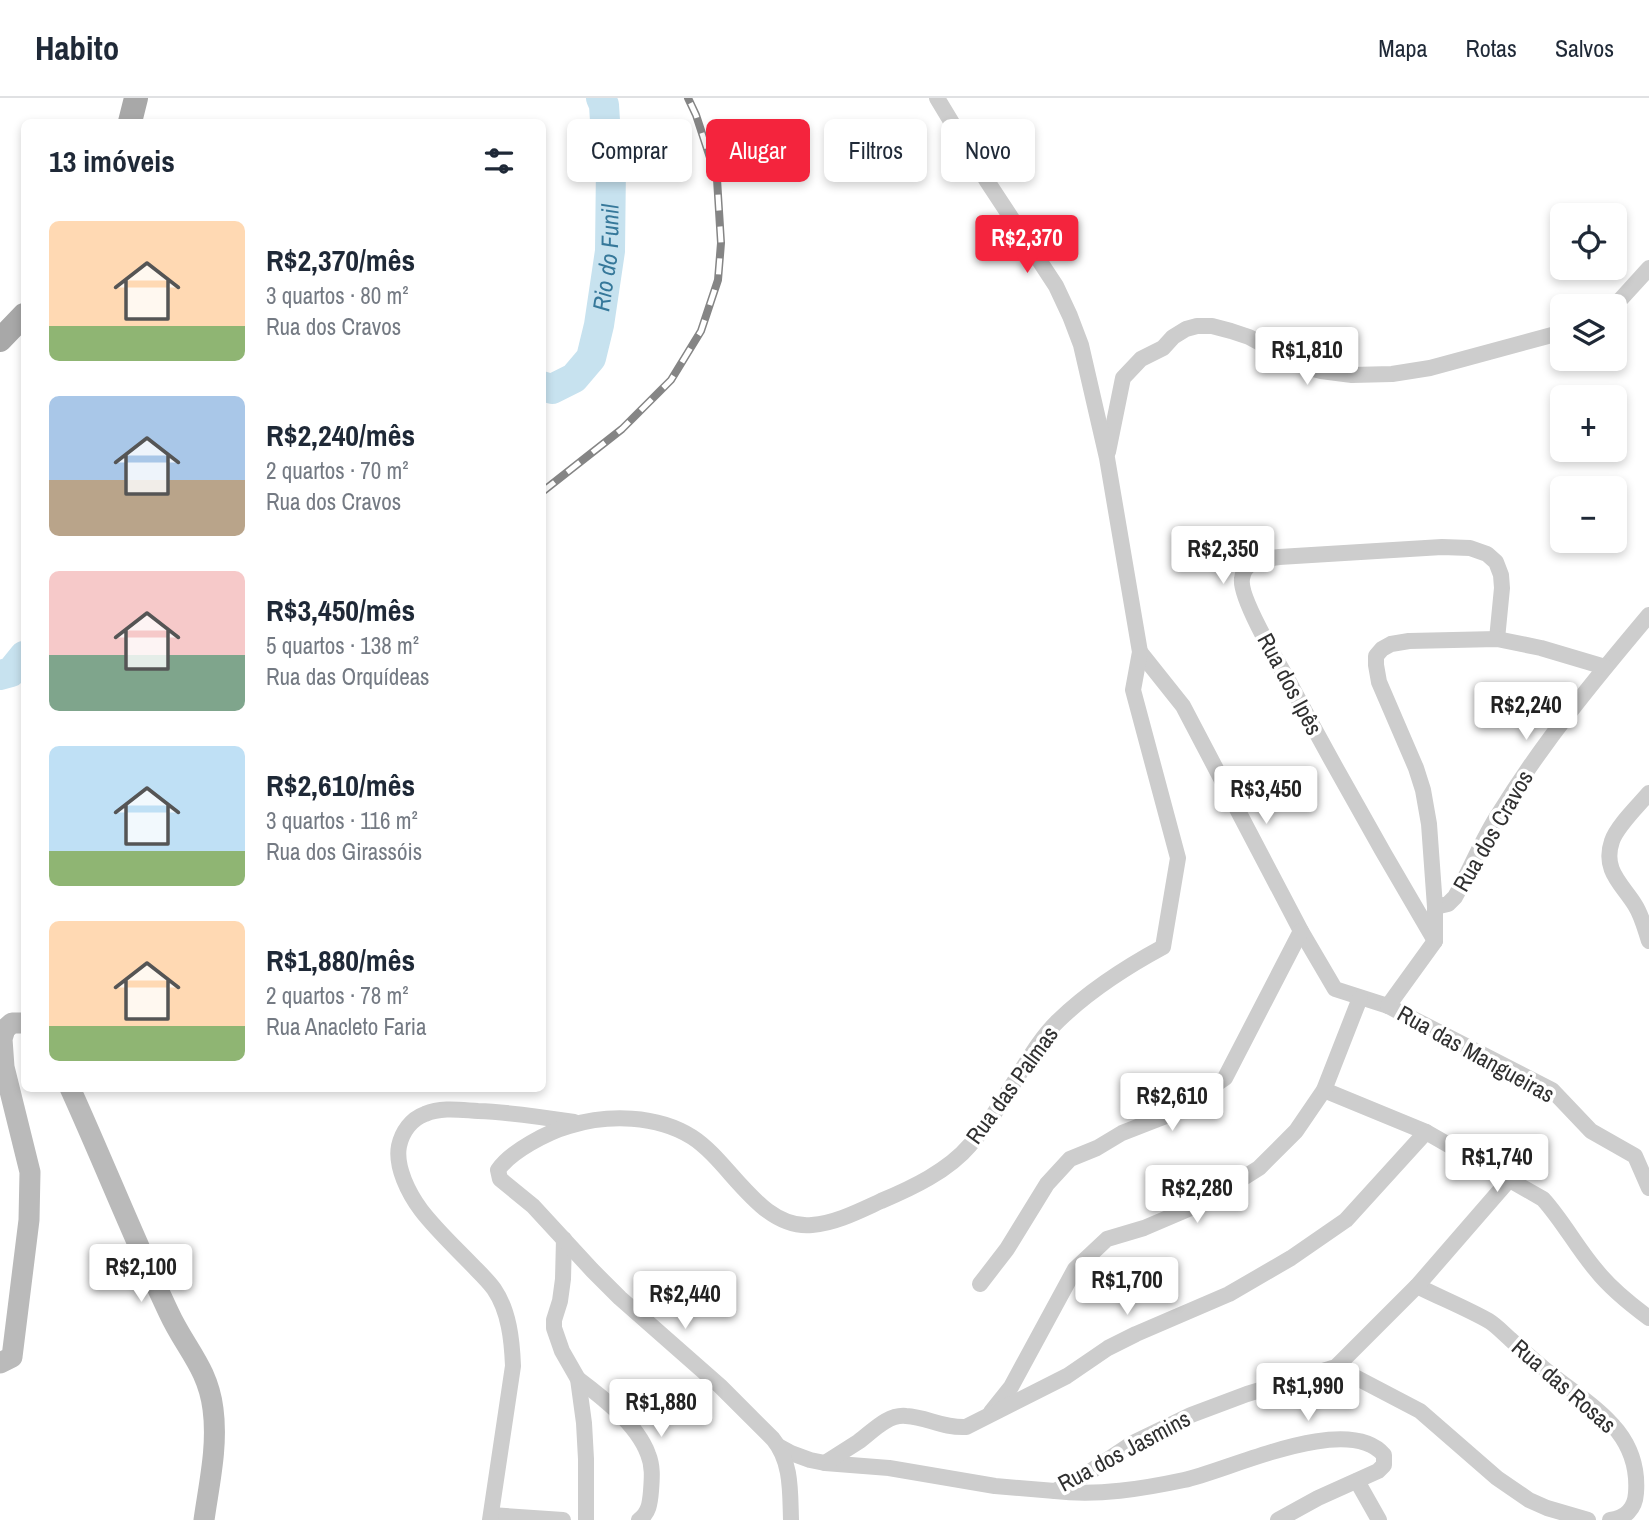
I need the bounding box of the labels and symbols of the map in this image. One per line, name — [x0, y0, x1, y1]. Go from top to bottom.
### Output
water label: Rio do Funil — [584, 204, 626, 313]
pin: R$2,370 — [962, 216, 1092, 275]
pin: R$1,810 — [1242, 328, 1372, 387]
pin: R$2,350 — [1158, 526, 1288, 586]
street label: Rua dos Ipês — [1251, 627, 1330, 740]
pin: R$2,240 — [1461, 682, 1591, 742]
street label: Rua dos Cravos — [1445, 764, 1540, 897]
pin: R$3,450 — [1201, 766, 1331, 826]
street label: Rua das Mangueiras — [1392, 998, 1560, 1110]
street label: Rua das Palmas — [958, 1020, 1065, 1150]
pin: R$2,610 — [1107, 1074, 1237, 1133]
pin: R$1,740 — [1432, 1134, 1562, 1194]
pin: R$2,280 — [1132, 1166, 1262, 1225]
pin: R$2,100 — [76, 1244, 206, 1304]
pin: R$1,700 — [1062, 1258, 1192, 1317]
pin: R$2,440 — [620, 1272, 750, 1331]
street label: Rua das Rosas — [1505, 1332, 1623, 1440]
pin: R$1,990 — [1243, 1364, 1373, 1423]
pin: R$1,880 — [596, 1380, 726, 1439]
street label: Rua dos Jasmins — [1052, 1403, 1195, 1498]

